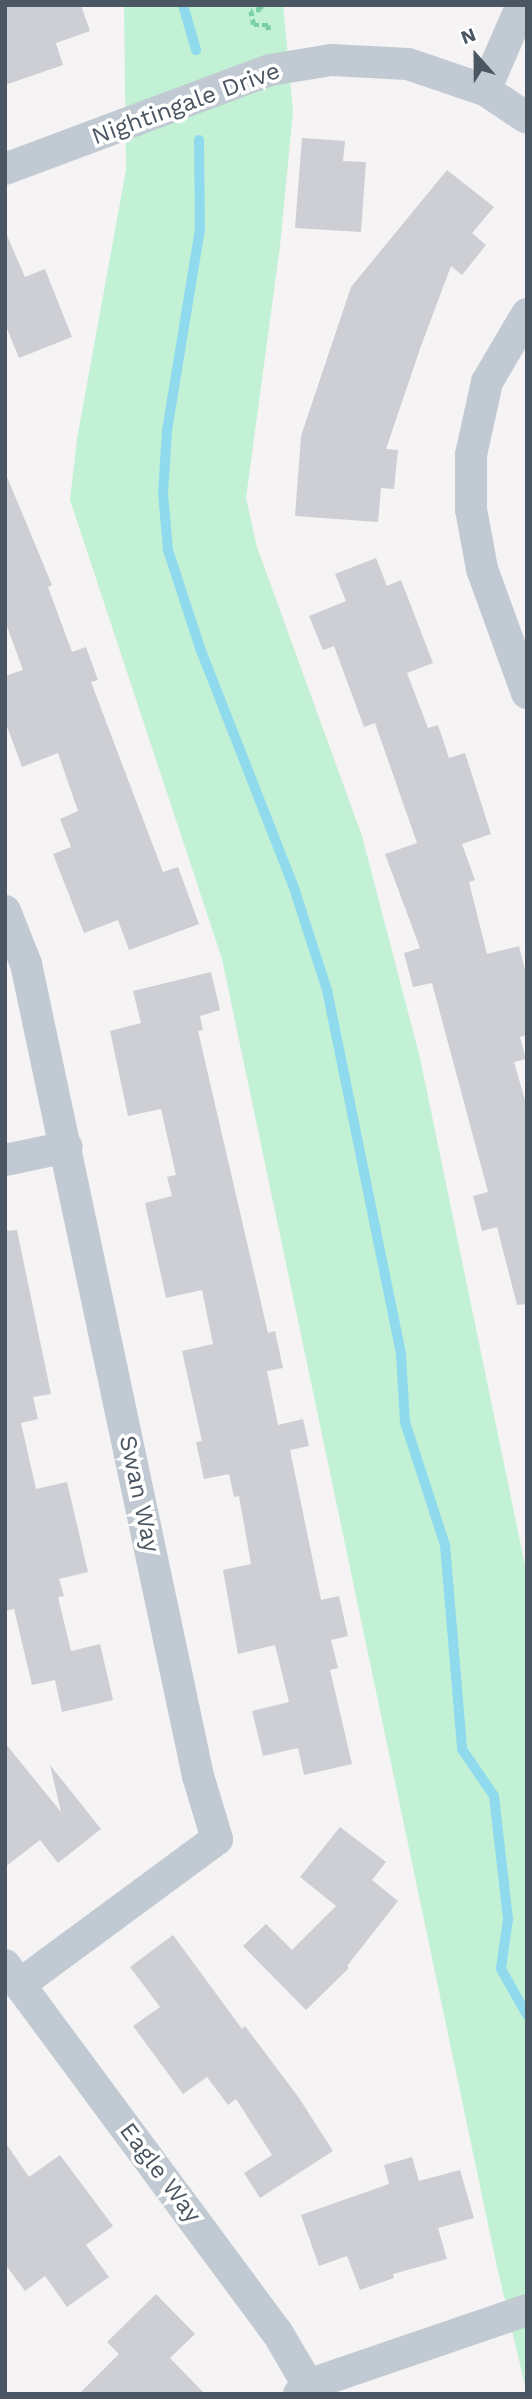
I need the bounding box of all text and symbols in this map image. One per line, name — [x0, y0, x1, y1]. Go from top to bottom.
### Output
north arrow — [441, 21, 511, 91]
text: N — [458, 23, 479, 49]
street label: Nightingale Drive — [88, 57, 284, 151]
street label: Swan Way — [113, 1433, 165, 1555]
street label: Eagle Way — [113, 2117, 207, 2229]

